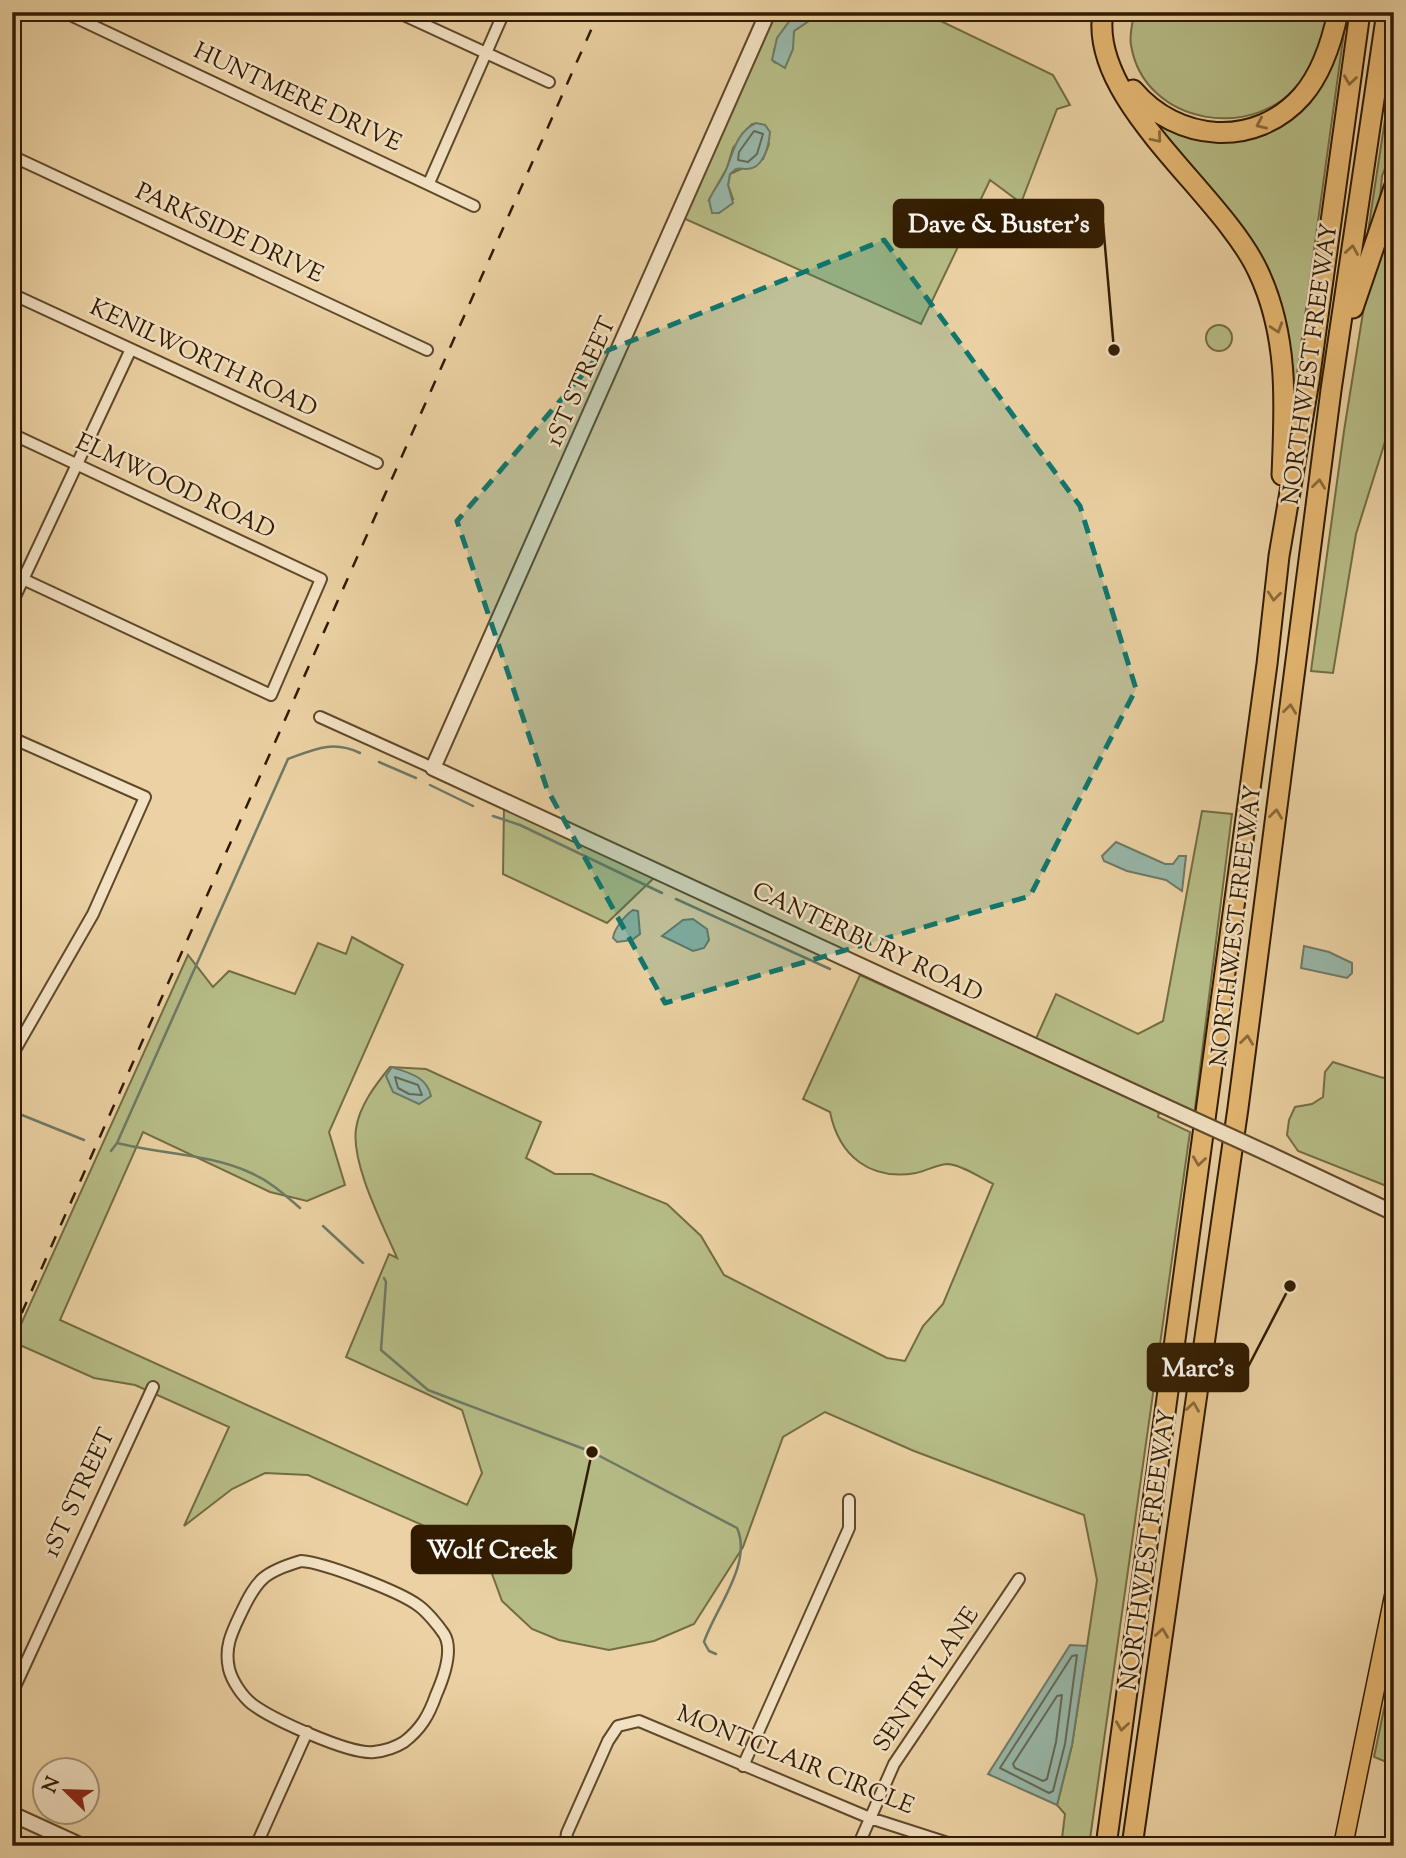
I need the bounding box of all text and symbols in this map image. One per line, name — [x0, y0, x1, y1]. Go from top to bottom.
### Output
street label: HUNTMERE DRIVE — [187, 35, 407, 161]
one-way arrow — [1343, 74, 1358, 86]
one-way arrow — [1256, 116, 1269, 130]
one-way arrow — [1149, 130, 1162, 143]
street label: PARKSIDE DRIVE — [129, 176, 329, 293]
callout: Dave & Buster's — [894, 200, 1103, 247]
text: Dave & Buster's — [908, 207, 1090, 244]
street label: NORTHWEST FREEWAY — [1274, 221, 1348, 507]
one-way arrow — [1344, 244, 1359, 256]
street label: KENILWORTH ROAD — [84, 291, 322, 427]
street label: 1ST STREET — [538, 312, 626, 452]
one-way arrow — [1269, 321, 1283, 334]
street label: ELMWOOD ROAD — [70, 426, 280, 548]
one-way arrow — [1311, 478, 1326, 489]
one-way arrow — [1267, 590, 1282, 602]
one-way arrow — [1282, 703, 1297, 715]
street label: NORTHWEST FREEWAY — [1203, 783, 1271, 1069]
one-way arrow — [1269, 808, 1284, 820]
street label: CANTERBURY ROAD — [746, 875, 988, 1011]
one-way arrow — [1239, 1034, 1254, 1046]
one-way arrow — [1191, 1155, 1206, 1167]
callout: Marc's — [1148, 1344, 1248, 1391]
text: Marc's — [1162, 1351, 1234, 1388]
one-way arrow — [1186, 1401, 1201, 1413]
street label: NORTHWEST FREEWAY — [1112, 1407, 1186, 1693]
street label: 1ST STREET — [35, 1423, 125, 1563]
callout: Wolf Creek — [412, 1526, 571, 1573]
text: Wolf Creek — [427, 1533, 558, 1570]
street label: SENTRY LANE — [866, 1600, 989, 1759]
one-way arrow — [1154, 1627, 1169, 1638]
street label: MONTCLAIR CIRCLE — [671, 1698, 919, 1824]
one-way arrow — [1115, 1721, 1130, 1732]
north arrow — [32, 1756, 102, 1826]
text: N — [37, 1773, 68, 1798]

